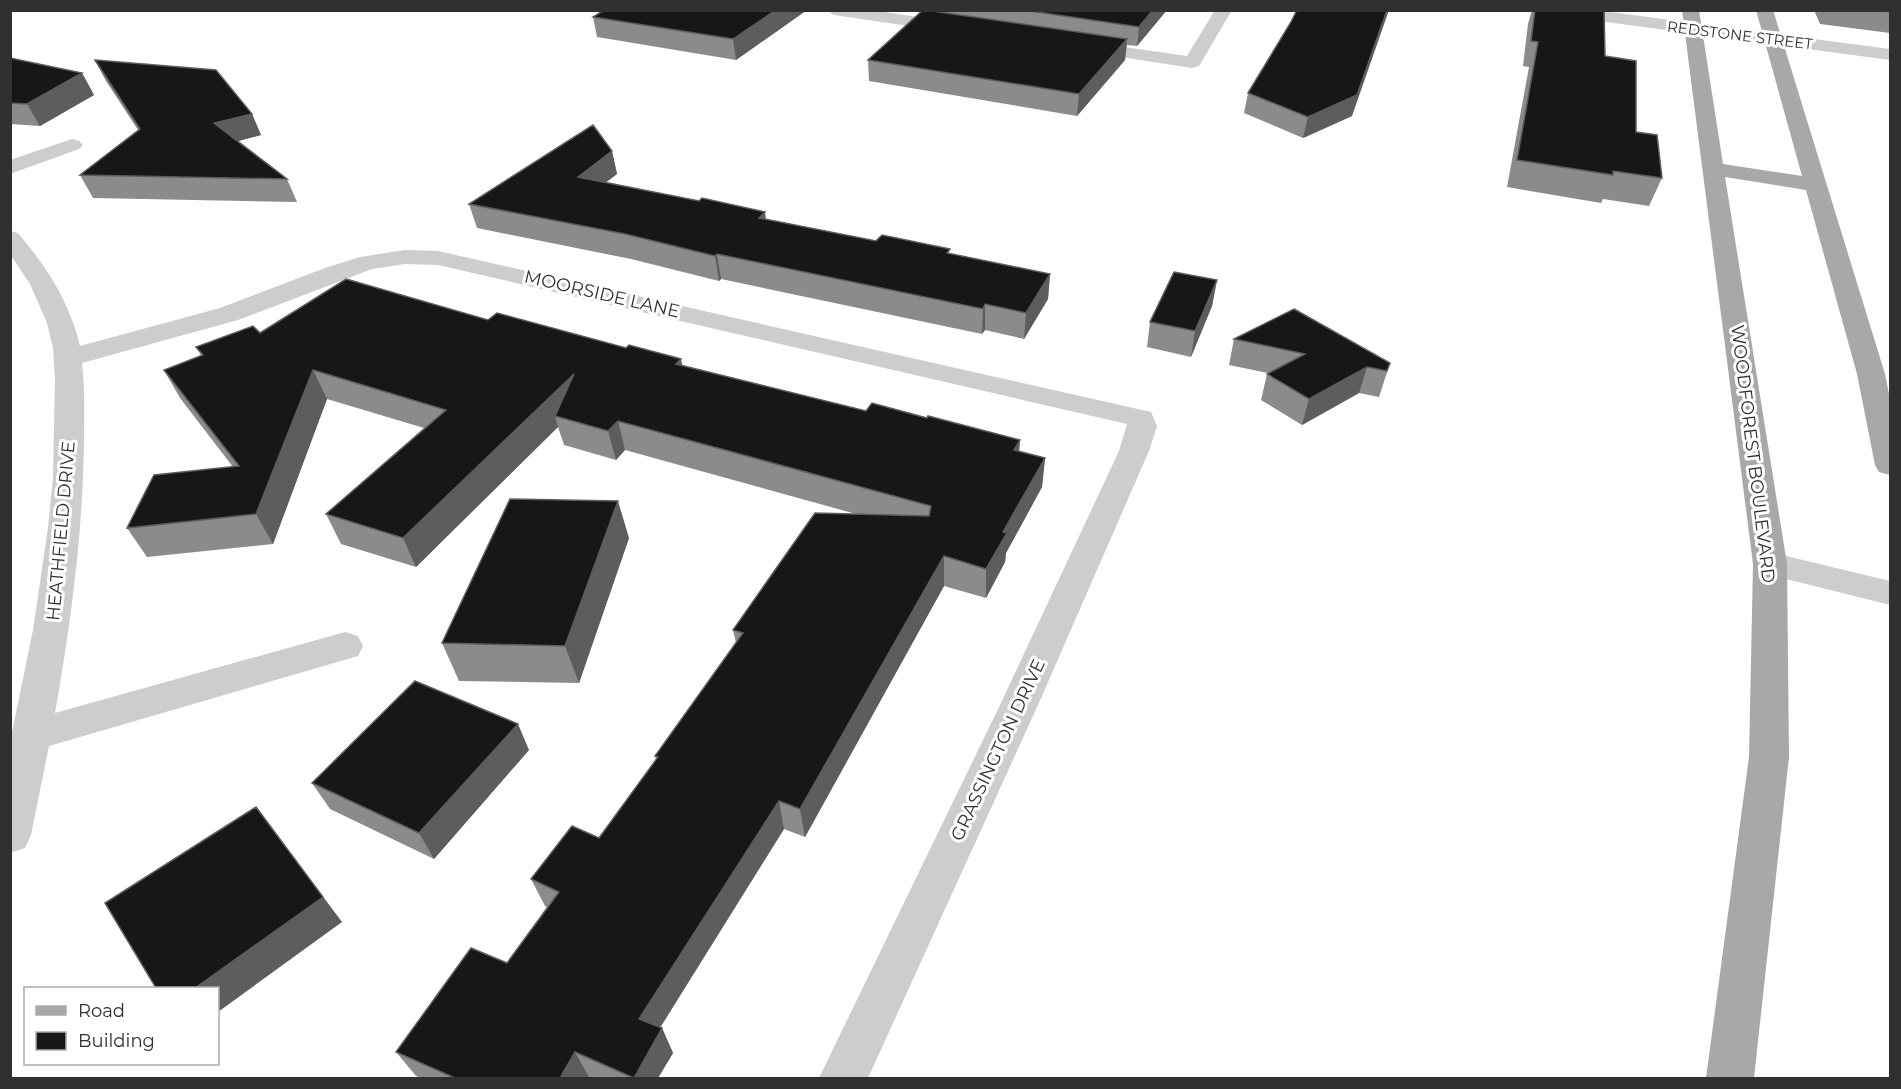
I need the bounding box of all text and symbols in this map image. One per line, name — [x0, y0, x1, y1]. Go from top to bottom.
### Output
street label: REDSTONE STREET — [1666, 17, 1814, 53]
street label: MOORSIDE LANE — [522, 265, 682, 323]
street label: WOODFOREST BOULEVARD — [1726, 324, 1780, 584]
street label: HEATHFIELD DRIVE — [42, 440, 80, 622]
street label: GRASSINGTON DRIVE — [946, 656, 1050, 844]
legend — [24, 987, 219, 1065]
text: Road — [78, 1000, 125, 1022]
text: Building — [78, 1030, 155, 1052]

